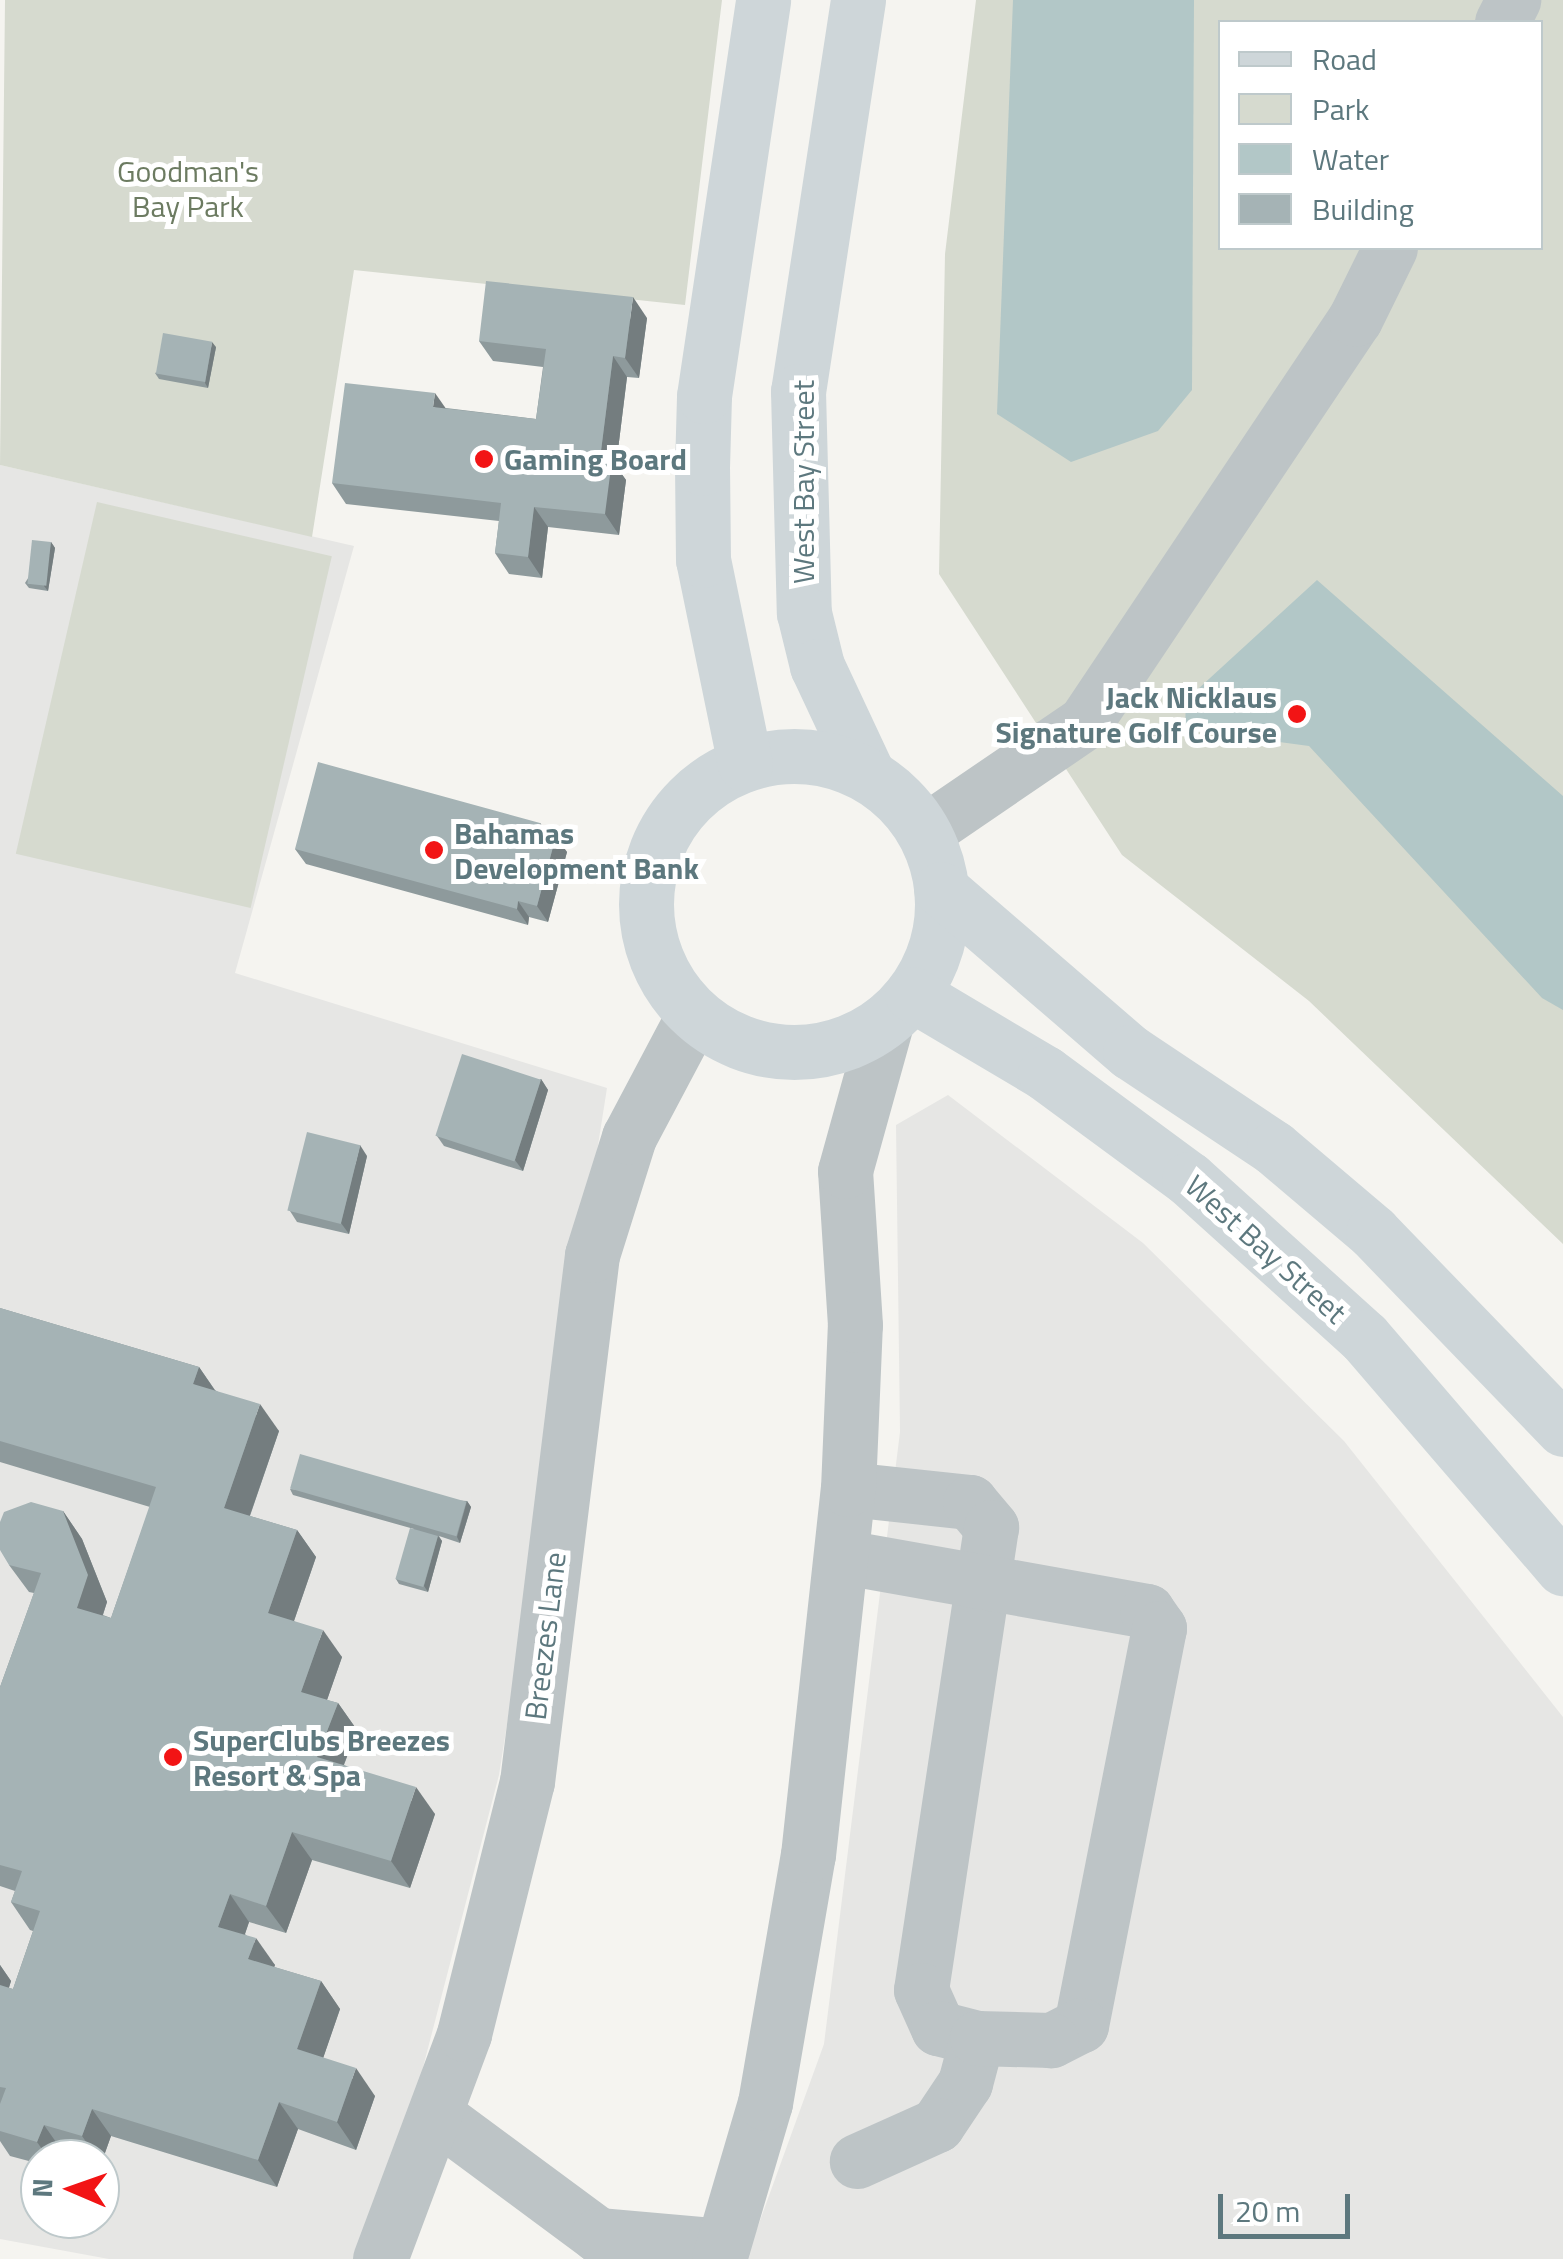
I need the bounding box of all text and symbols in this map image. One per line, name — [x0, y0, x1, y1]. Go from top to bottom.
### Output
legend — [1218, 20, 1543, 250]
text: Road — [1312, 36, 1377, 82]
text: Park — [1312, 86, 1369, 132]
text: Water — [1312, 136, 1389, 182]
park label: Goodman's Bay Park — [117, 153, 259, 224]
text: Building — [1312, 186, 1414, 232]
street label: West Bay Street — [785, 380, 821, 584]
place label: Gaming Board — [504, 441, 687, 477]
marker: Gaming Board — [473, 448, 495, 470]
place label: Jack Nicklaus Signature Golf Course — [996, 679, 1277, 750]
marker: Jack Nicklaus Signature Golf Course — [1286, 703, 1308, 725]
place label: Bahamas Development Bank — [454, 815, 699, 886]
marker: Bahamas Development Bank — [423, 839, 445, 861]
street label: West Bay Street — [1178, 1167, 1354, 1331]
street label: Breezes Lane — [517, 1550, 573, 1722]
place label: SuperClubs Breezes Resort & Spa — [193, 1722, 450, 1792]
marker: SuperClubs Breezes Resort & Spa — [162, 1746, 184, 1768]
north arrow — [20, 2139, 120, 2239]
scale bar — [1223, 2174, 1356, 2236]
text: N — [20, 2178, 63, 2198]
text: 20 m — [1235, 2188, 1300, 2234]

